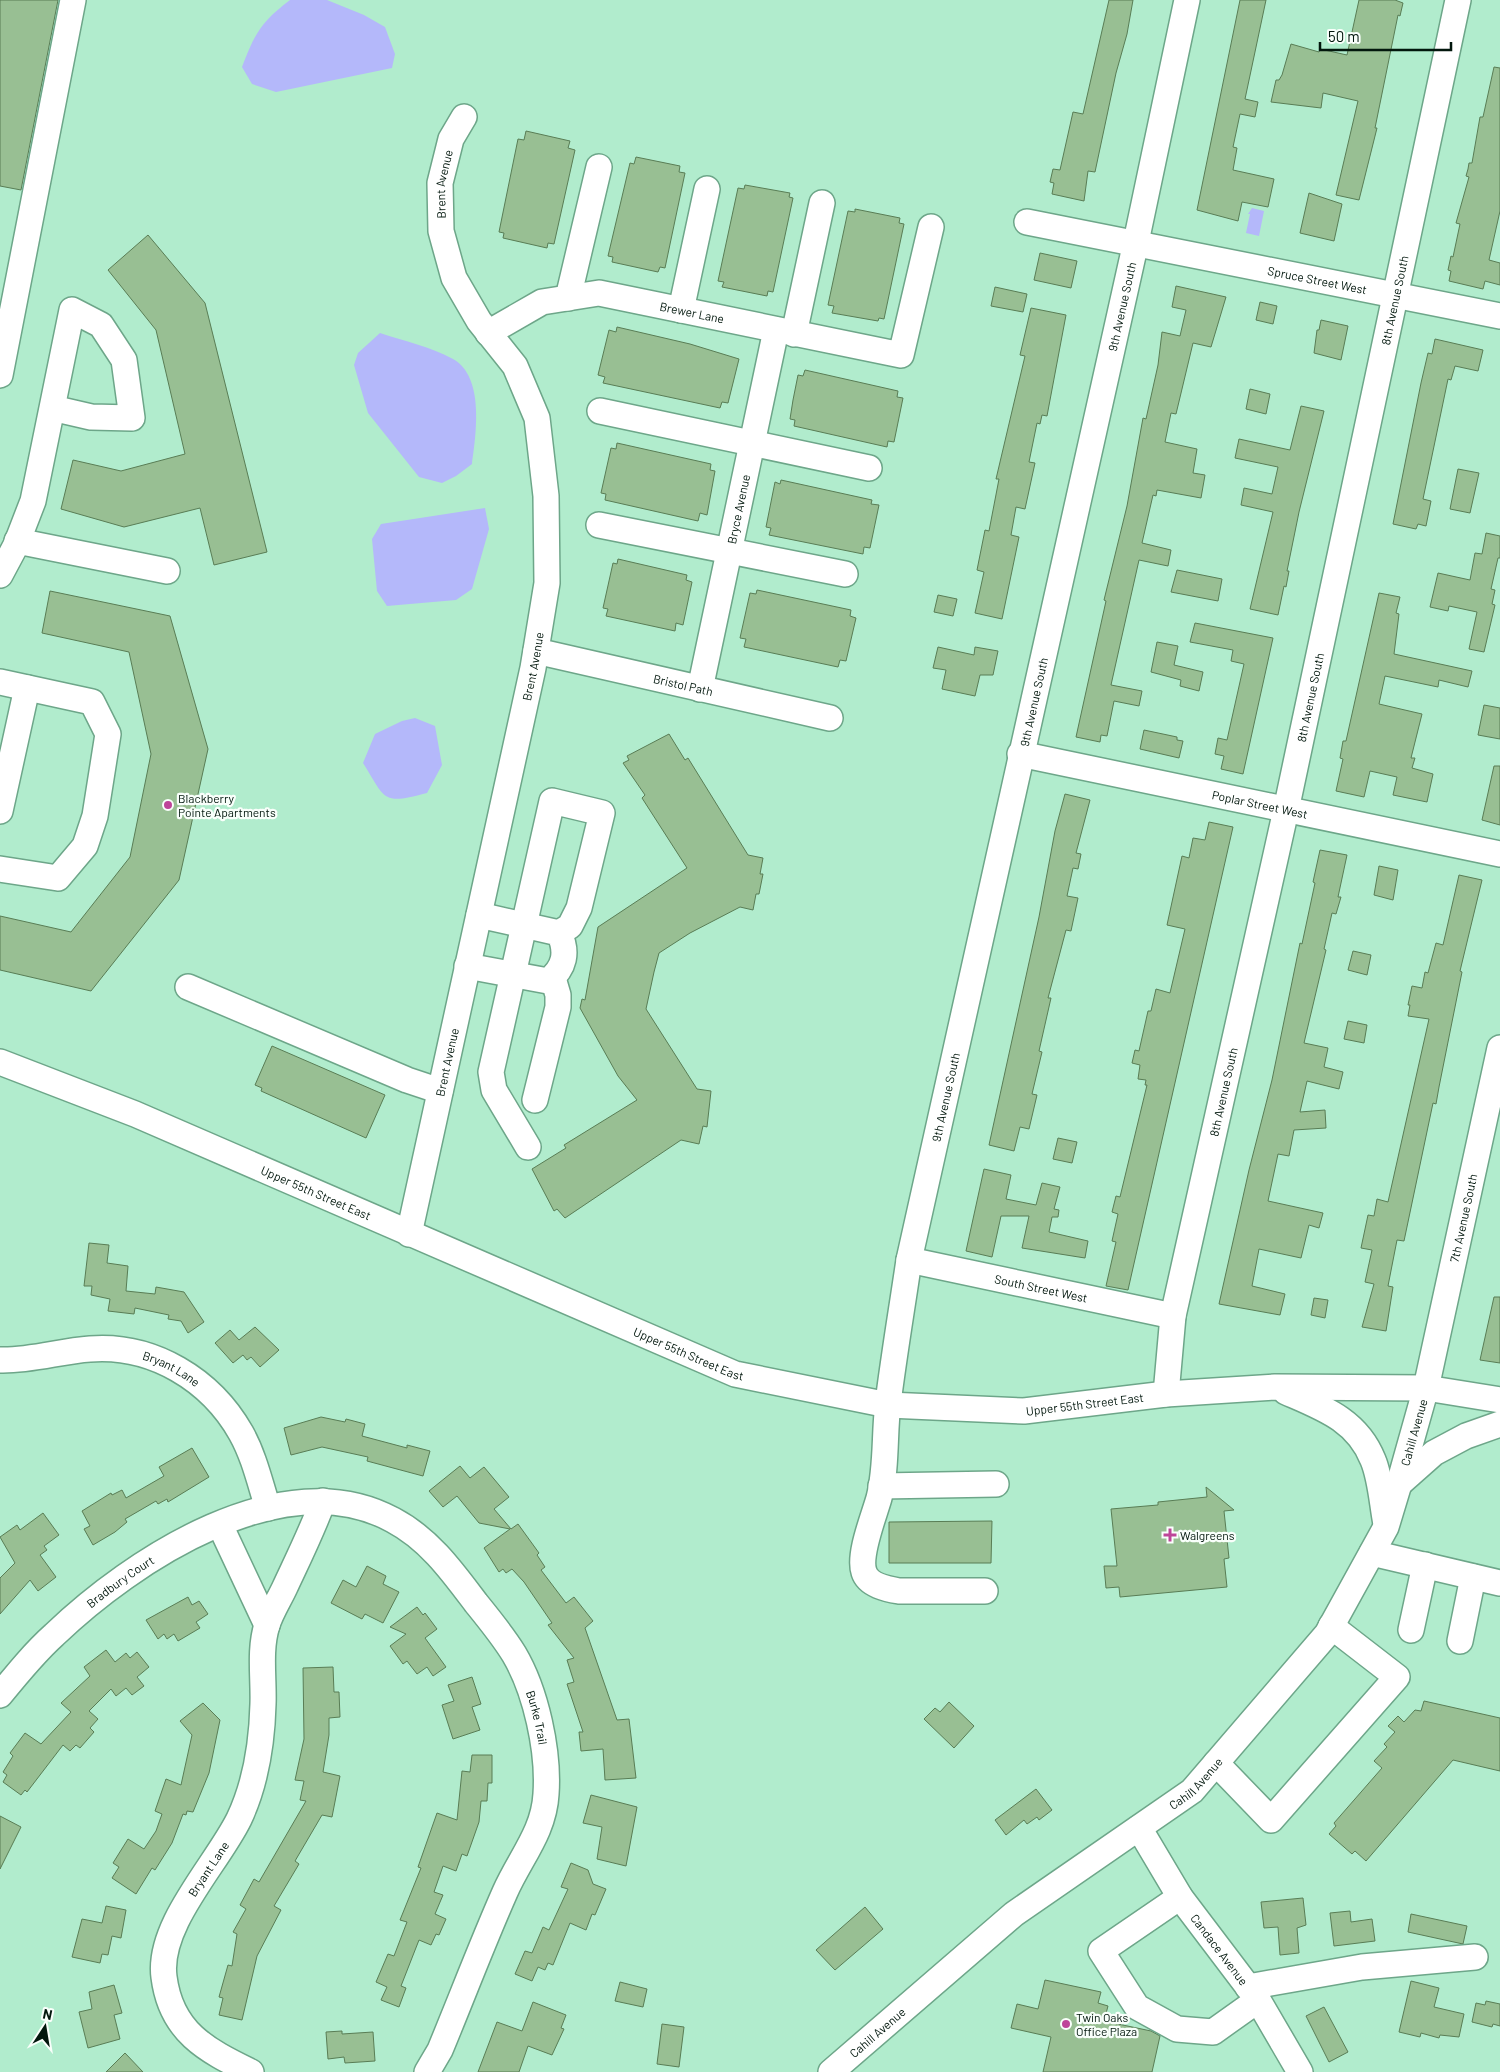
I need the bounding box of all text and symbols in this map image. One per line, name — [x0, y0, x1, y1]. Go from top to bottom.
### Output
scale bar — [1320, 20, 1451, 52]
text: 50 m — [1328, 27, 1360, 45]
street label: Brent Avenue — [433, 148, 455, 219]
street label: 8th Avenue South — [1378, 254, 1411, 346]
street label: 9th Avenue South — [1105, 261, 1138, 352]
street label: Spruce Street West — [1266, 263, 1368, 296]
street label: Brewer Lane — [659, 299, 726, 326]
street label: Bryce Avenue — [724, 473, 752, 545]
street label: Brent Avenue — [519, 631, 546, 702]
street label: 8th Avenue South — [1294, 651, 1326, 743]
street label: 9th Avenue South — [1017, 656, 1050, 748]
street label: Bristol Path — [652, 671, 714, 698]
street label: Poplar Street West — [1211, 787, 1309, 821]
place label: Blackberry Pointe Apartments — [178, 791, 276, 819]
marker: Blackberry Pointe Apartments — [162, 799, 174, 811]
street label: Brent Avenue — [432, 1027, 461, 1098]
street label: 8th Avenue South — [1206, 1046, 1240, 1138]
street label: 9th Avenue South — [929, 1051, 962, 1143]
street label: Upper 55th Street East — [259, 1162, 373, 1222]
street label: 7th Avenue South — [1447, 1172, 1479, 1264]
street label: South Street West — [993, 1271, 1089, 1305]
street label: Upper 55th Street East — [631, 1324, 745, 1383]
street label: Bryant Lane — [141, 1348, 203, 1389]
street label: Upper 55th Street East — [1025, 1390, 1144, 1418]
street label: Cahill Avenue — [1397, 1397, 1430, 1467]
place label: Walgreens — [1180, 1528, 1235, 1542]
marker: Walgreens — [1164, 1529, 1176, 1541]
street label: Bradbury Court — [84, 1553, 156, 1610]
street label: Burke Trail — [524, 1688, 551, 1746]
street label: Cahill Avenue — [1166, 1754, 1225, 1812]
street label: Bryant Lane — [185, 1839, 231, 1899]
street label: Candace Avenue — [1188, 1911, 1251, 1988]
north arrow — [20, 2002, 70, 2052]
street label: Cahill Avenue — [846, 2004, 908, 2060]
text: N — [41, 2005, 54, 2023]
place label: Twin Oaks Office Plaza — [1076, 2010, 1137, 2038]
marker: Twin Oaks Office Plaza — [1060, 2018, 1072, 2030]

